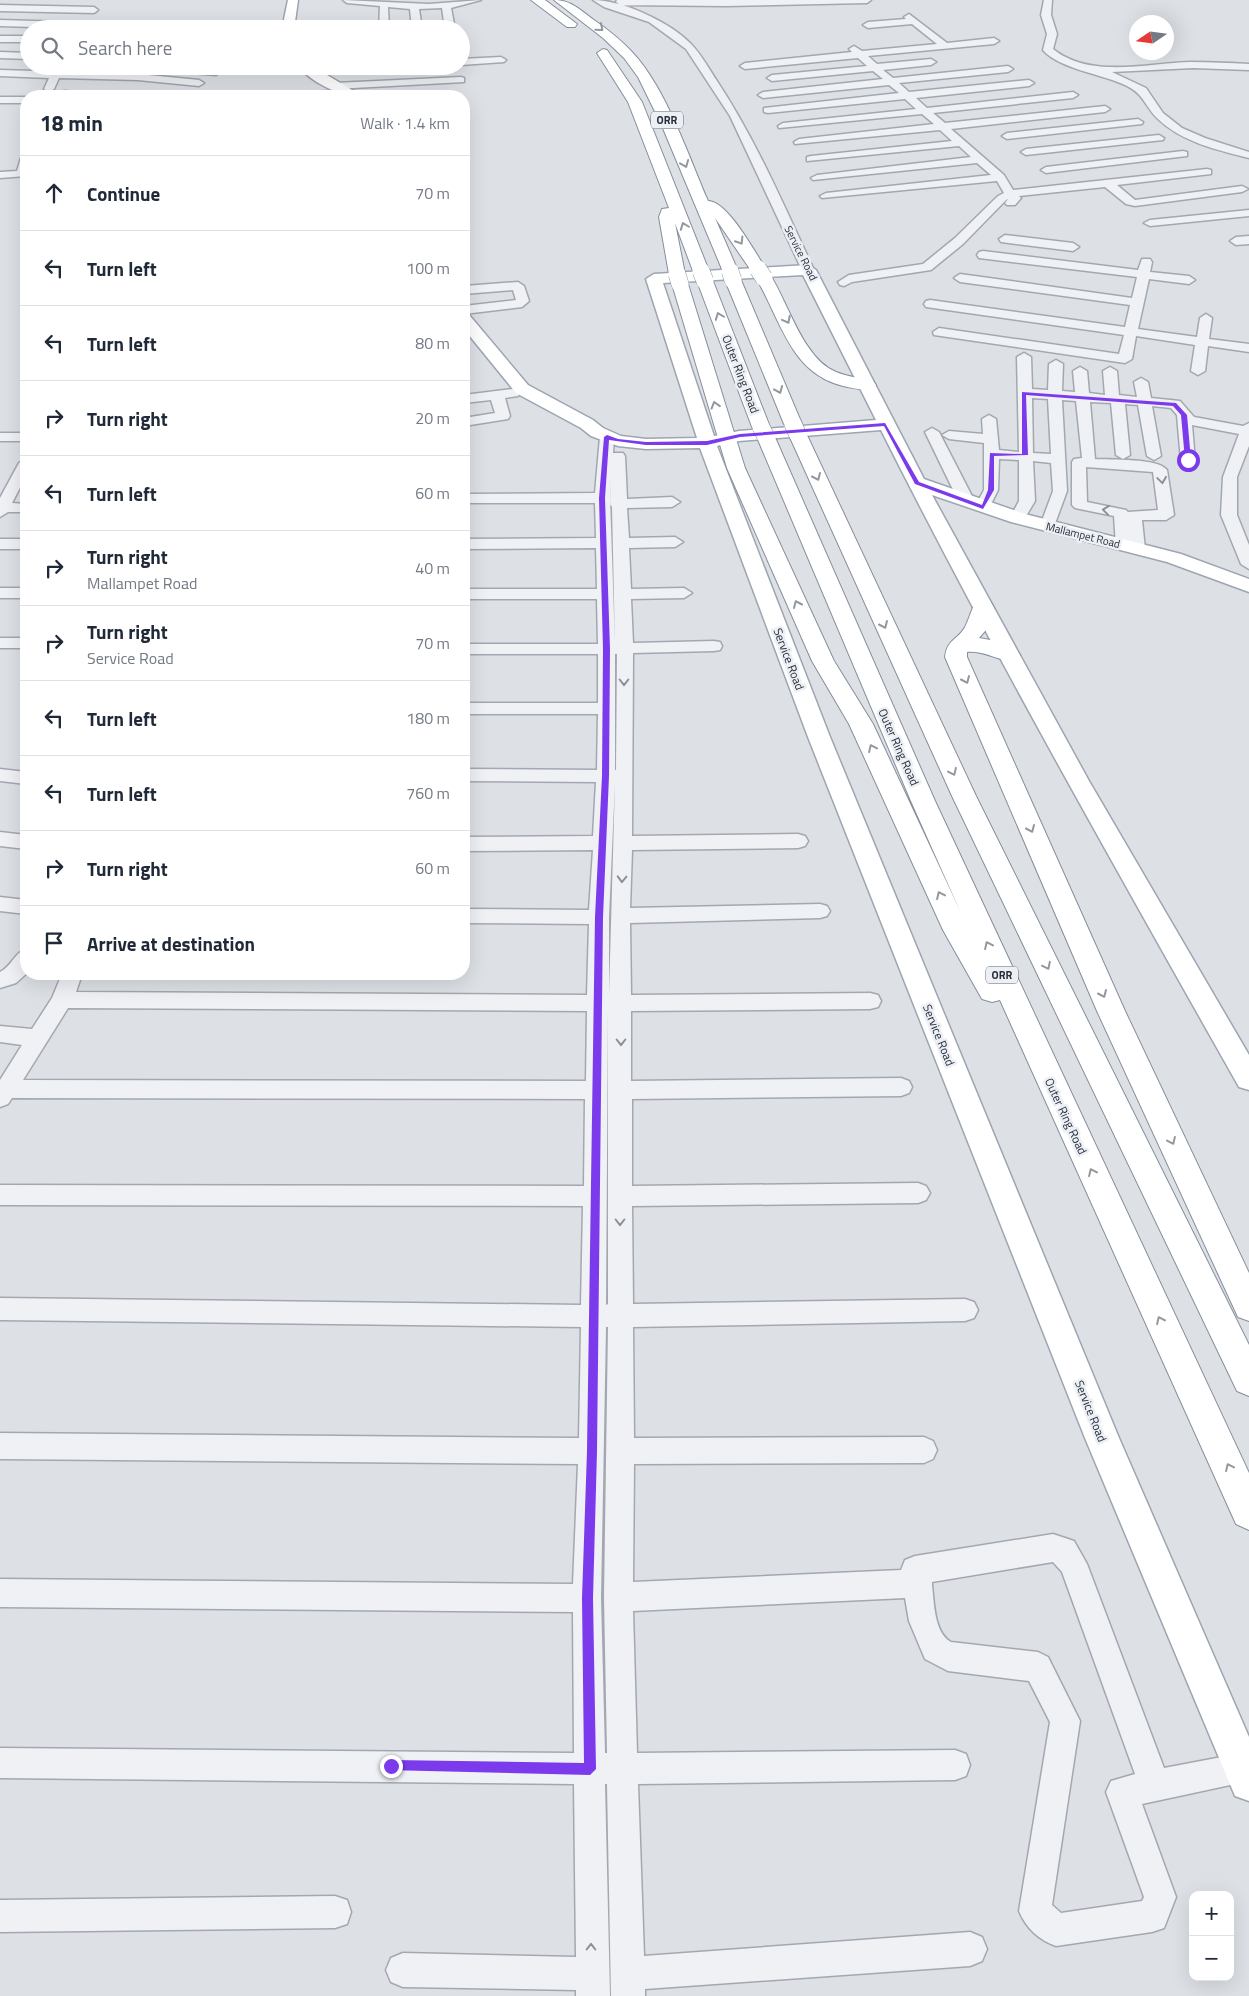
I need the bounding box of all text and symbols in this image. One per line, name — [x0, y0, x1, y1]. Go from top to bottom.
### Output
north arrow — [1129, 15, 1174, 60]
search box — [20, 20, 470, 75]
one-way arrow — [594, 23, 603, 32]
text: Search here — [78, 33, 172, 62]
icon: search — [38, 34, 66, 62]
text: 18 min — [40, 107, 103, 139]
text: Walk · 1.4 km — [360, 111, 450, 135]
road number: ORR — [651, 112, 683, 128]
one-way arrow — [679, 159, 689, 168]
icon: ahead — [40, 179, 68, 207]
text: Continue — [87, 179, 160, 208]
text: 70 m — [415, 181, 450, 205]
one-way arrow — [680, 222, 690, 231]
street label: Service Road — [780, 223, 822, 283]
one-way arrow — [734, 236, 743, 245]
icon: left — [40, 254, 68, 282]
text: Turn left — [87, 254, 157, 283]
text: 100 m — [406, 256, 450, 280]
one-way arrow — [714, 312, 725, 321]
one-way arrow — [781, 315, 791, 324]
icon: left — [40, 329, 68, 357]
text: Turn left — [87, 329, 157, 358]
text: 80 m — [415, 331, 450, 355]
street label: Outer Ring Road — [717, 332, 765, 416]
one-way arrow — [772, 385, 783, 394]
one-way arrow — [711, 402, 721, 410]
icon: right — [40, 404, 68, 432]
text: Turn right — [87, 404, 168, 433]
text: 20 m — [415, 406, 450, 430]
route start — [1177, 449, 1200, 472]
one-way arrow — [811, 472, 821, 481]
one-way arrow — [1156, 476, 1167, 484]
icon: left — [40, 479, 68, 507]
text: Turn left — [87, 479, 157, 508]
text: 60 m — [415, 481, 450, 505]
one-way arrow — [1101, 505, 1109, 516]
street label: Mallampet Road — [1044, 518, 1122, 552]
text: Turn right — [87, 542, 168, 571]
icon: right — [40, 554, 68, 582]
text: 40 m — [415, 556, 450, 580]
text: Mallampet Road — [87, 571, 197, 595]
one-way arrow — [793, 600, 804, 609]
text: Turn right — [87, 617, 168, 646]
one-way arrow — [878, 620, 889, 629]
street label: Service Road — [768, 625, 810, 693]
icon: right — [40, 629, 68, 657]
text: 70 m — [415, 631, 450, 655]
text: Service Road — [87, 646, 174, 670]
one-way arrow — [960, 675, 971, 684]
one-way arrow — [619, 678, 629, 686]
icon: left — [40, 704, 68, 732]
text: Turn left — [87, 704, 157, 733]
street label: Outer Ring Road — [874, 705, 924, 789]
text: 180 m — [406, 706, 450, 730]
one-way arrow — [868, 744, 878, 753]
one-way arrow — [947, 767, 957, 776]
icon: left — [40, 779, 68, 807]
text: Turn left — [87, 779, 157, 808]
text: 760 m — [406, 781, 450, 805]
one-way arrow — [1025, 824, 1036, 833]
icon: right — [40, 854, 68, 882]
text: Turn right — [87, 854, 168, 883]
text: 60 m — [415, 856, 450, 880]
one-way arrow — [616, 876, 627, 884]
one-way arrow — [936, 891, 947, 900]
icon: arrive — [40, 929, 68, 957]
text: Arrive at destination — [87, 929, 255, 958]
one-way arrow — [984, 941, 995, 950]
one-way arrow — [1040, 961, 1051, 970]
road number: ORR — [986, 966, 1018, 984]
one-way arrow — [1097, 989, 1108, 998]
street label: Service Road — [918, 1001, 960, 1069]
one-way arrow — [616, 1038, 626, 1046]
street label: Outer Ring Road — [1040, 1075, 1092, 1157]
one-way arrow — [1166, 1136, 1176, 1145]
one-way arrow — [1088, 1168, 1099, 1177]
one-way arrow — [615, 1218, 625, 1226]
one-way arrow — [1156, 1316, 1167, 1325]
street label: Service Road — [1070, 1377, 1112, 1445]
one-way arrow — [1225, 1464, 1235, 1473]
route end — [380, 1755, 403, 1778]
map controls — [1189, 1891, 1234, 1981]
button: + — [1189, 1891, 1234, 1936]
button: − — [1189, 1936, 1234, 1981]
one-way arrow — [586, 1943, 596, 1951]

